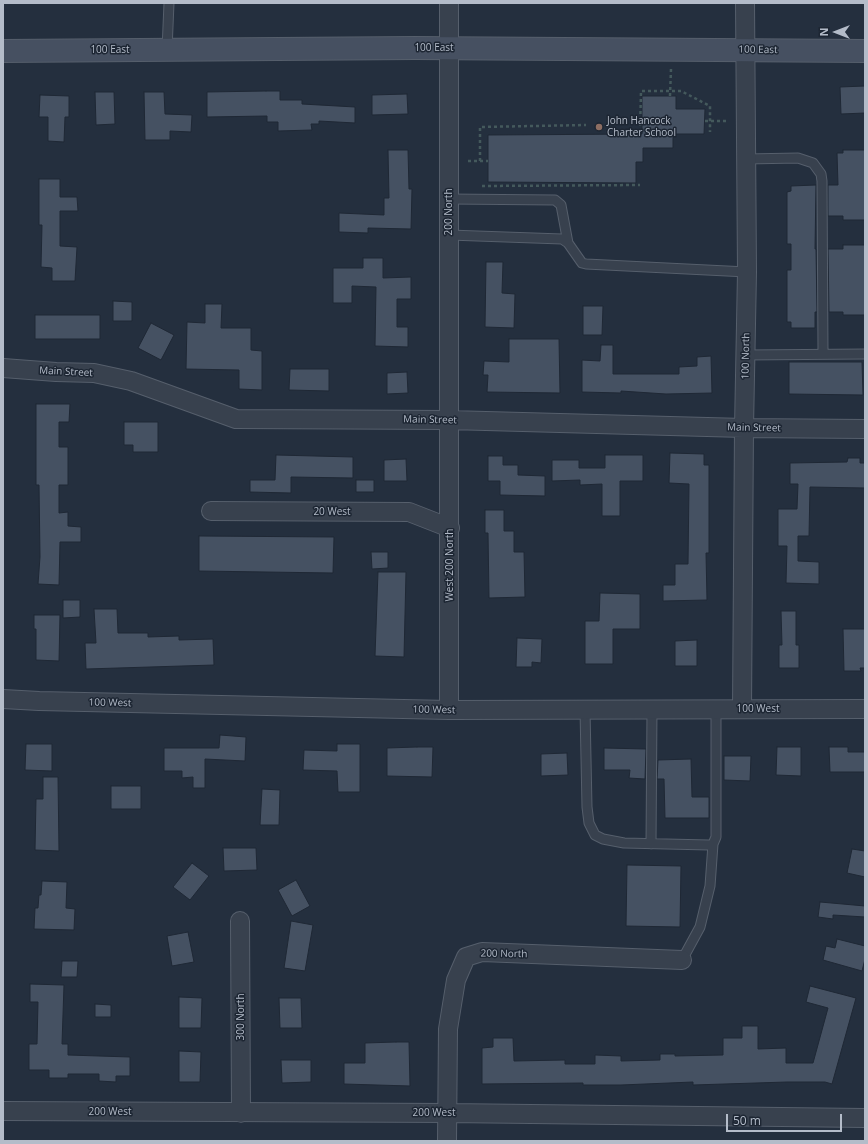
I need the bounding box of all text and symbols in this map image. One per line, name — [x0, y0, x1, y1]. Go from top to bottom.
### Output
north arrow — [816, 12, 856, 52]
text: N — [816, 28, 831, 36]
street label: 100 East — [414, 42, 454, 54]
street label: 100 East — [90, 44, 130, 56]
street label: 100 East — [738, 44, 778, 56]
place label: John Hancock Charter School — [607, 115, 676, 138]
marker: John Hancock Charter School — [594, 122, 604, 132]
street label: 200 North — [443, 188, 455, 236]
street label: 100 North — [740, 332, 752, 380]
street label: Main Street — [39, 365, 93, 379]
street label: Main Street — [403, 414, 457, 426]
street label: Main Street — [727, 422, 781, 434]
street label: 20 West — [313, 506, 351, 518]
street label: West 200 North — [444, 529, 456, 601]
street label: 100 West — [88, 697, 132, 709]
street label: 100 West — [737, 703, 779, 715]
street label: 100 West — [412, 704, 456, 716]
street label: 200 North — [480, 948, 528, 960]
street label: 300 North — [235, 993, 247, 1041]
street label: 200 West — [89, 1106, 131, 1118]
scale bar — [728, 1106, 844, 1132]
street label: 200 West — [413, 1107, 455, 1119]
text: 50 m — [733, 1112, 761, 1129]

